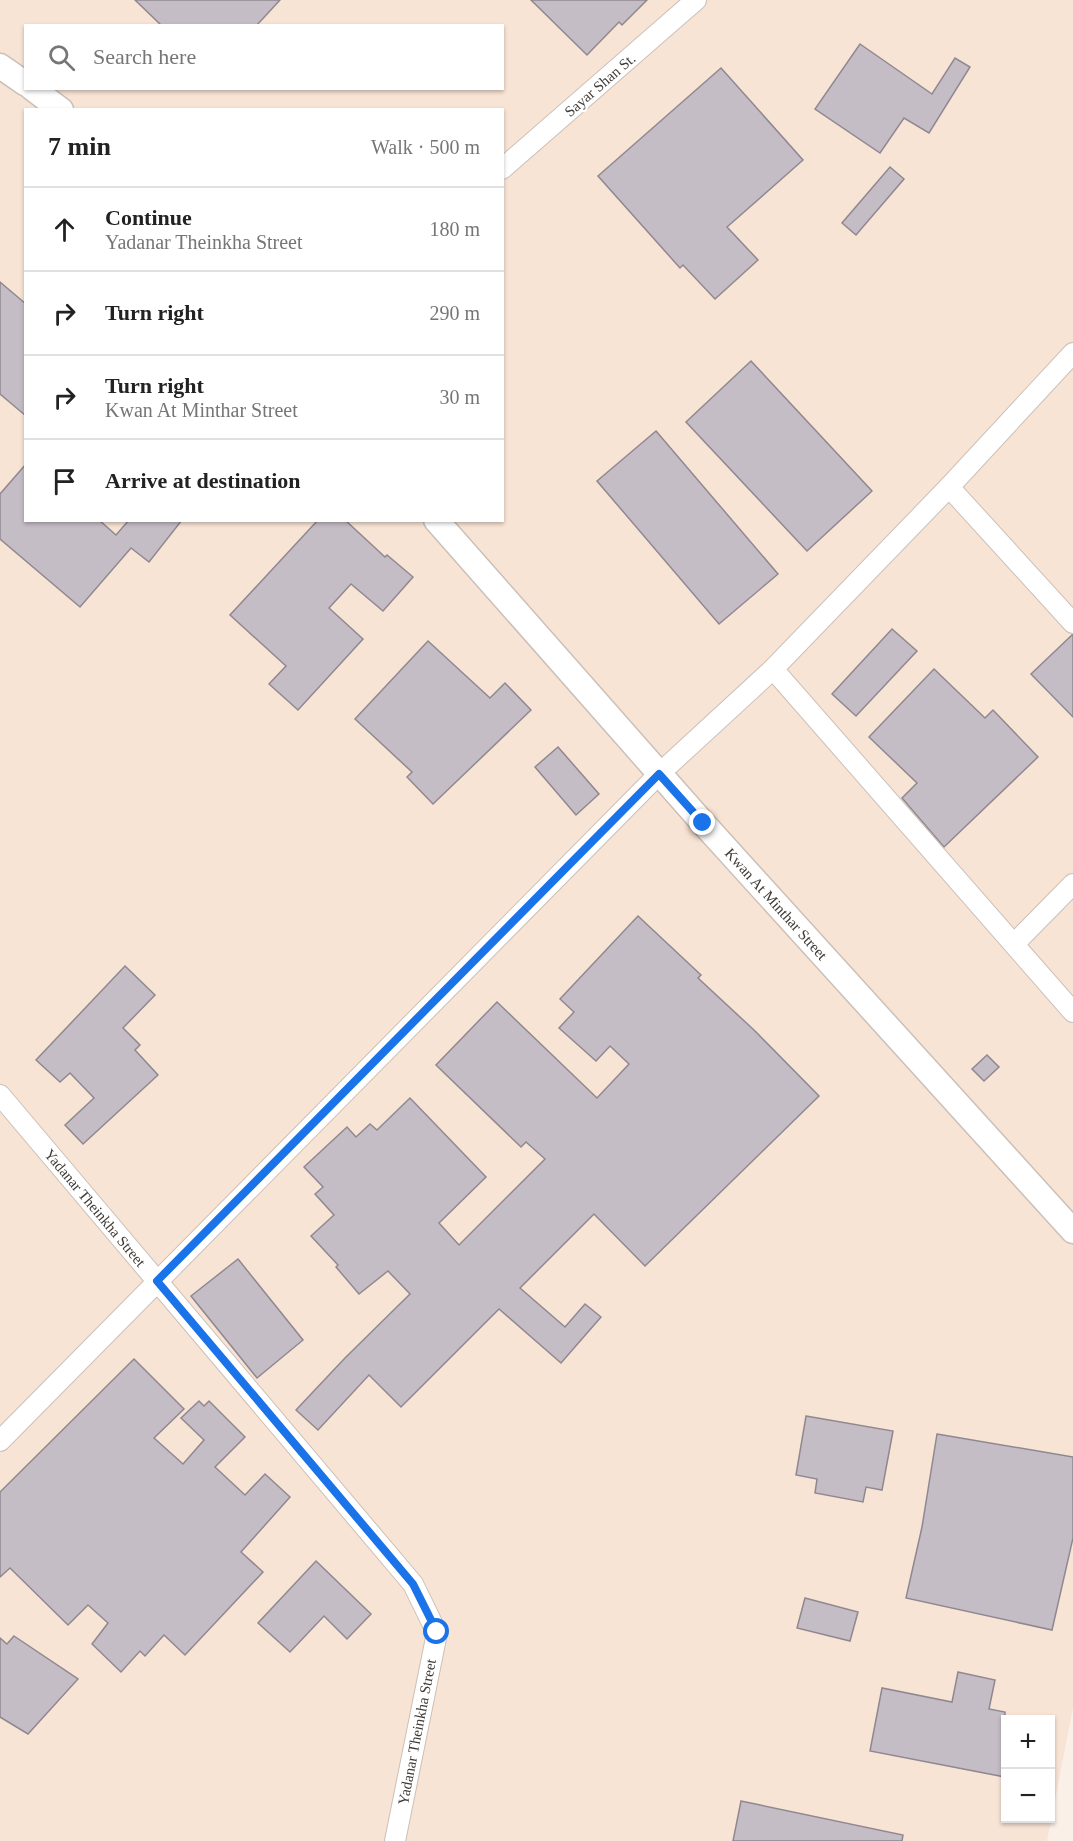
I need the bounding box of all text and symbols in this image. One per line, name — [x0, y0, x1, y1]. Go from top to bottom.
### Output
search box — [24, 24, 504, 90]
icon: search — [45, 41, 78, 74]
text: Search here — [93, 44, 196, 69]
street label: Sayar Shan St. — [562, 50, 638, 120]
text: 7 min — [48, 132, 111, 161]
text: Walk · 500 m — [371, 136, 480, 158]
text: Continue — [105, 205, 192, 230]
icon: ahead — [48, 213, 81, 246]
text: 180 m — [429, 218, 480, 240]
text: Yadanar Theinkha Street — [105, 231, 303, 253]
icon: right — [48, 297, 81, 330]
text: Turn right — [105, 300, 204, 325]
text: 290 m — [429, 302, 480, 324]
text: Turn right — [105, 373, 204, 398]
icon: right — [48, 381, 81, 414]
text: 30 m — [439, 386, 480, 408]
text: Kwan At Minthar Street — [105, 399, 298, 421]
icon: arrive — [48, 465, 81, 498]
text: Arrive at destination — [105, 468, 301, 493]
route end — [689, 809, 715, 835]
street label: Kwan At Minthar Street — [722, 845, 831, 964]
street label: Yadanar Theinkha Street — [41, 1146, 149, 1271]
route start — [423, 1618, 449, 1644]
street label: Yadanar Theinkha Street — [395, 1657, 439, 1806]
map controls — [1001, 1715, 1055, 1823]
button: + — [1001, 1715, 1055, 1769]
button: − — [1001, 1769, 1055, 1823]

